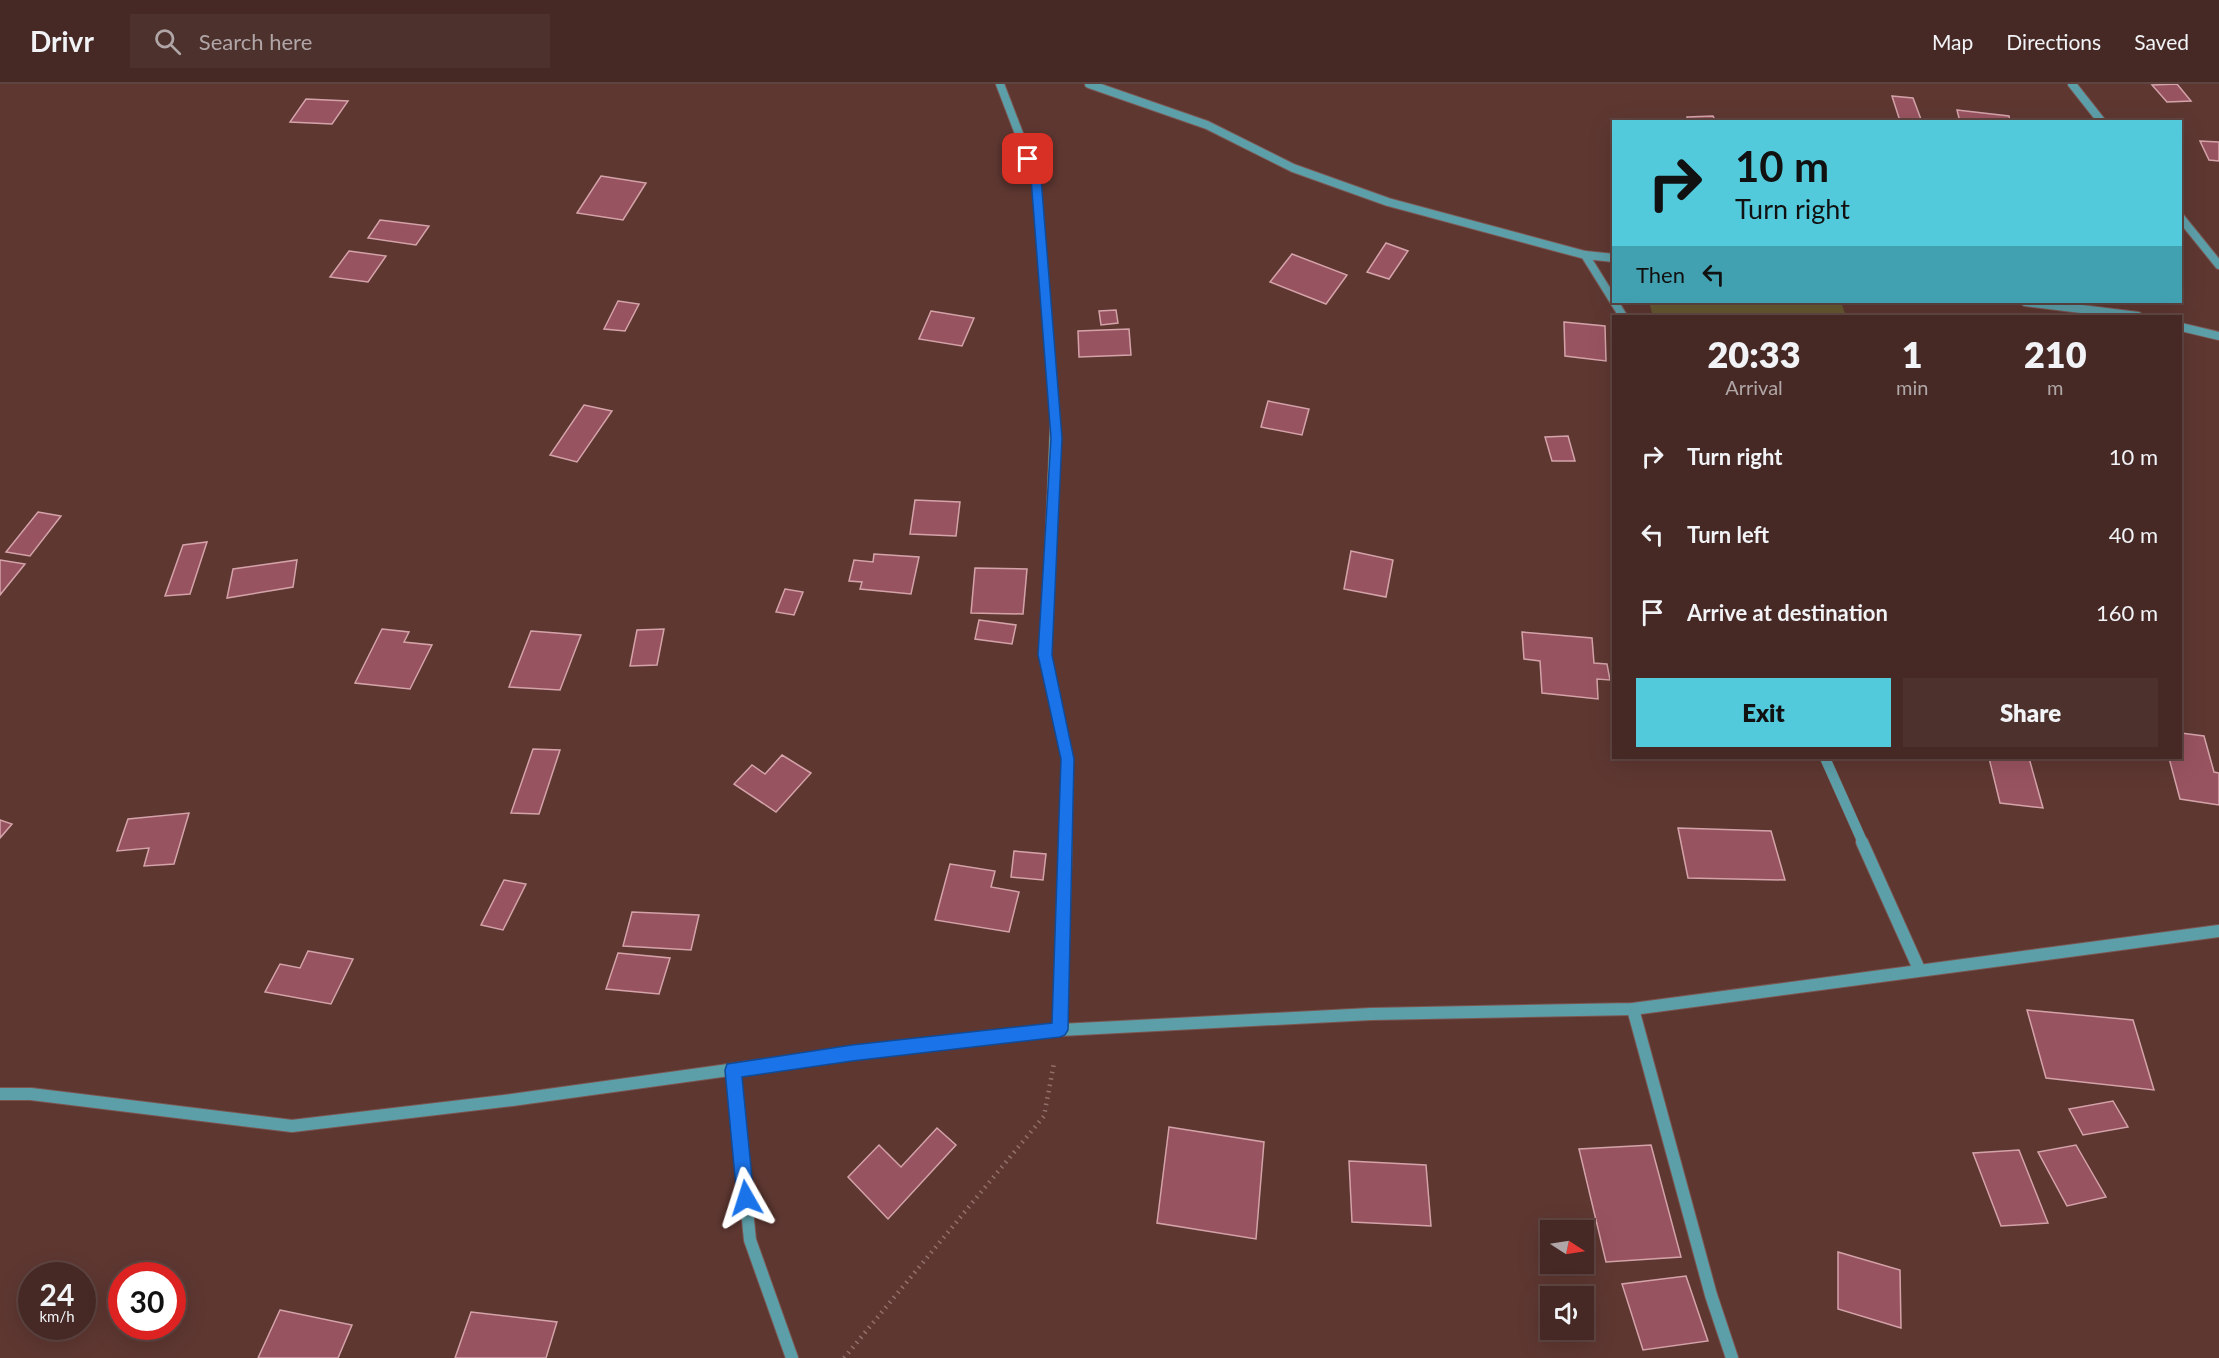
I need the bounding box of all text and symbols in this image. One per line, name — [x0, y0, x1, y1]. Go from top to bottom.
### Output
search box — [130, 14, 550, 68]
text: Drivr — [30, 24, 94, 58]
icon: search — [151, 25, 184, 58]
text: Search here — [199, 28, 312, 55]
text: Map — [1932, 29, 1973, 54]
text: Directions — [2006, 29, 2101, 54]
text: Saved — [2134, 29, 2189, 54]
pin — [1002, 133, 1053, 184]
text: 10 m — [1735, 141, 1829, 191]
icon: arrive — [1011, 142, 1044, 175]
icon: right — [1636, 144, 1714, 222]
text: Turn right — [1735, 192, 1850, 225]
icon: left — [1697, 258, 1730, 291]
text: Then — [1636, 261, 1685, 288]
text: 20:33 — [1707, 332, 1801, 376]
text: 1 — [1902, 332, 1923, 376]
text: 210 — [2024, 332, 2087, 376]
text: Arrival — [1725, 375, 1783, 399]
text: min — [1896, 375, 1928, 399]
text: m — [2047, 375, 2063, 399]
icon: right — [1636, 440, 1669, 473]
text: Turn right — [1687, 443, 1782, 470]
text: 10 m — [2109, 443, 2158, 470]
icon: left — [1636, 518, 1669, 551]
text: Turn left — [1687, 521, 1769, 548]
text: 40 m — [2109, 521, 2158, 548]
icon: arrive — [1636, 596, 1669, 629]
text: Arrive at destination — [1687, 599, 1888, 626]
text: 160 m — [2096, 599, 2158, 626]
button: Exit — [1636, 678, 1891, 747]
button: Share — [1903, 678, 2158, 747]
position arrow — [714, 1166, 778, 1230]
north arrow — [1540, 1220, 1594, 1274]
map controls — [1540, 1220, 1594, 1340]
speed limit sign: 30 — [108, 1262, 186, 1340]
text: 24 — [40, 1276, 74, 1312]
button: sound — [1540, 1286, 1594, 1340]
text: km/h — [39, 1307, 75, 1325]

